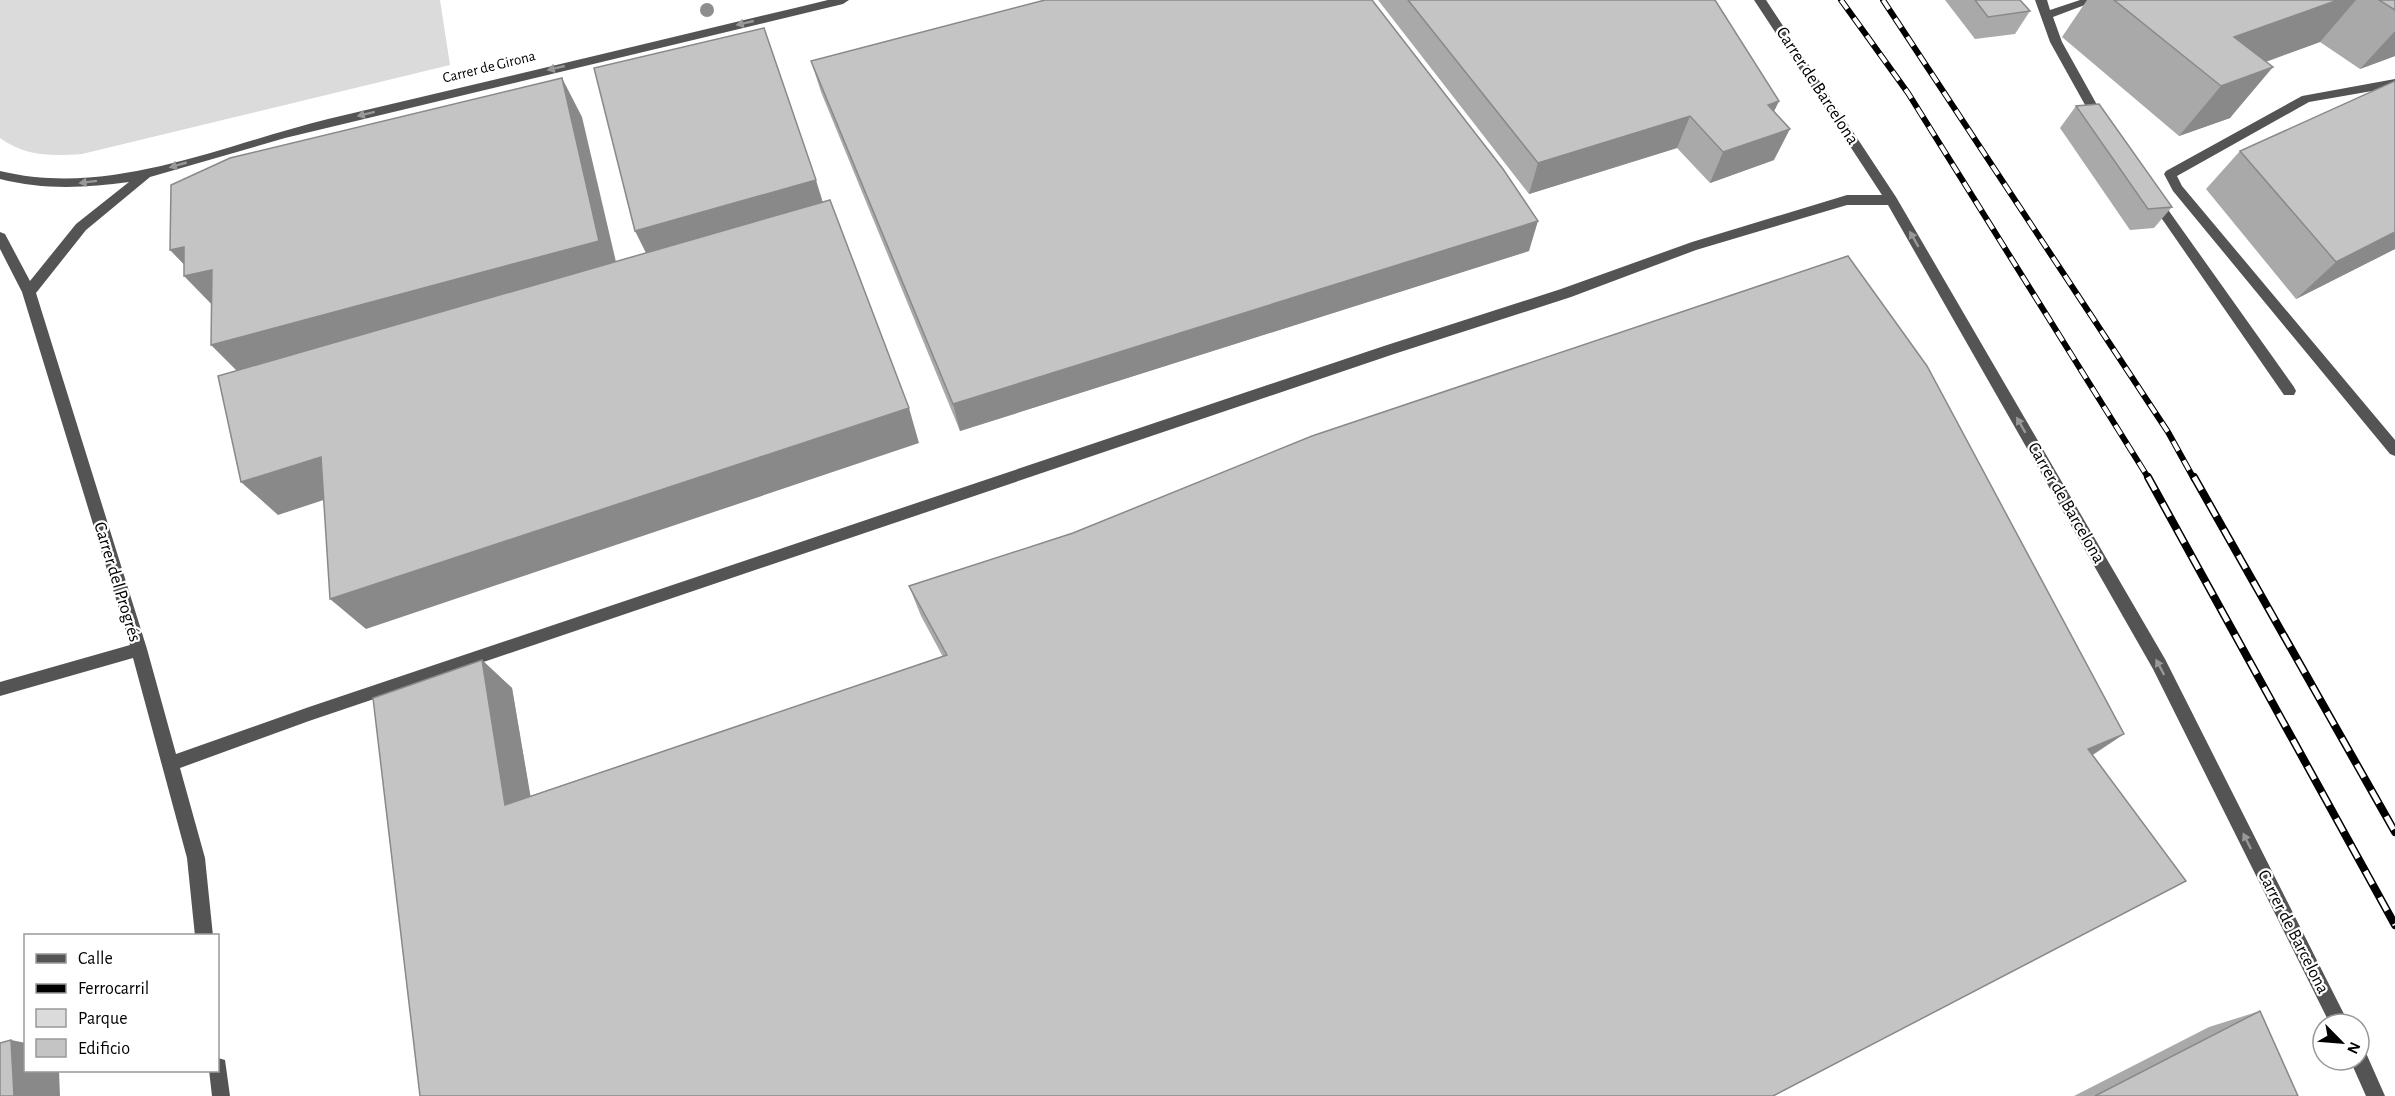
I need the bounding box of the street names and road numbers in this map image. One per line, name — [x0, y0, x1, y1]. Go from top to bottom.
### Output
street label: Carrer de Barcelona — [1772, 24, 1862, 148]
street label: Carrer de Girona — [441, 48, 537, 86]
street label: Carrer de Barcelona — [2024, 439, 2108, 567]
street label: Carrer del Progrés — [90, 520, 144, 644]
street label: Carrer de Barcelona — [2254, 867, 2332, 997]

